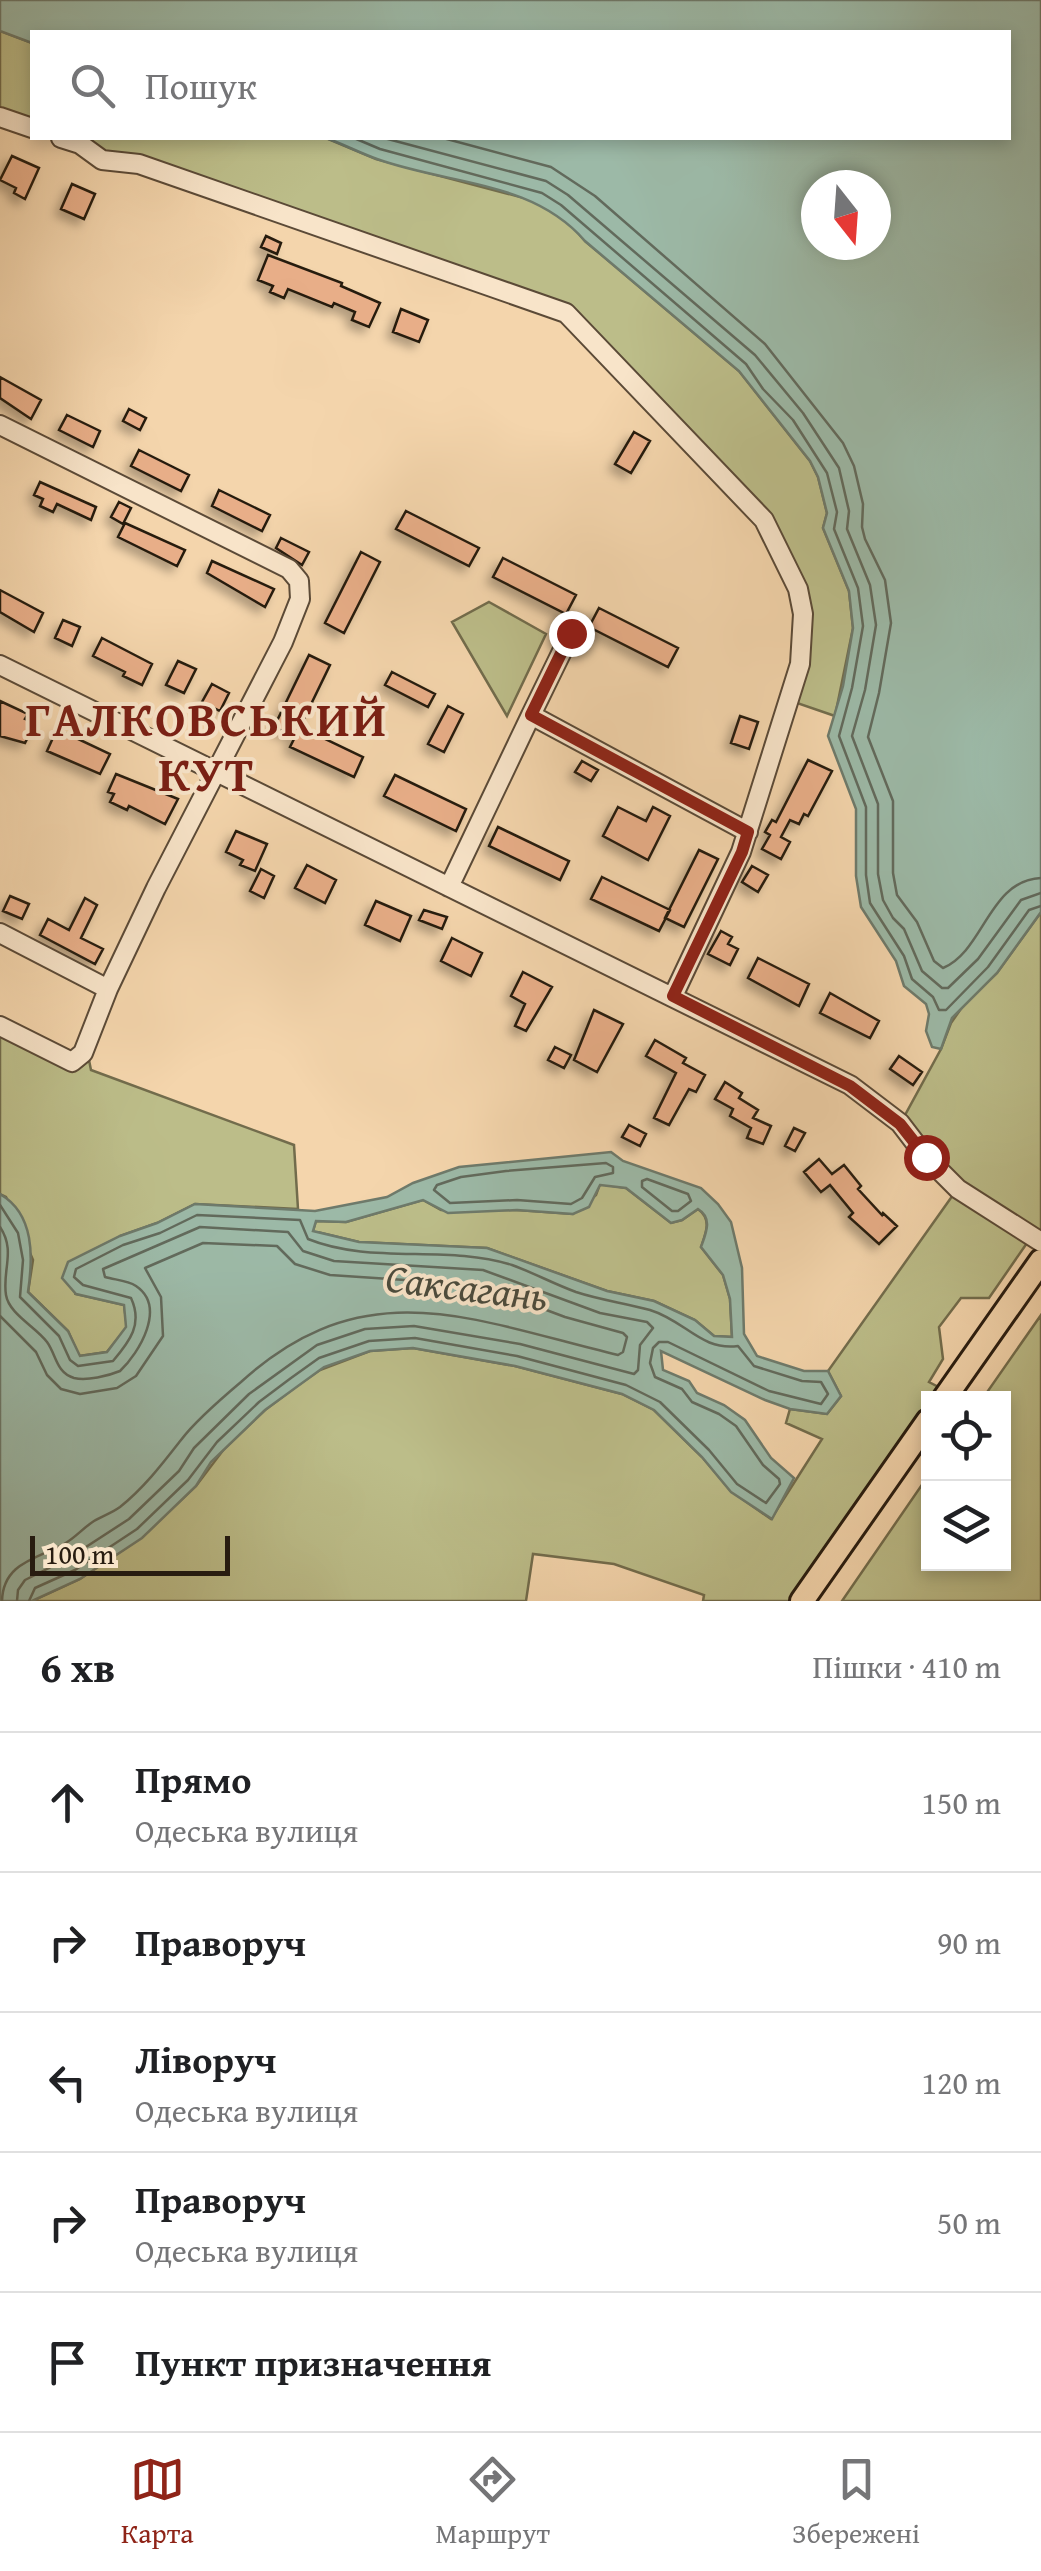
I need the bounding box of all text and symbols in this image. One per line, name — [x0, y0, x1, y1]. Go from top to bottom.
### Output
search box — [30, 30, 1011, 140]
text: Пошук — [145, 57, 257, 113]
icon: search — [65, 58, 120, 113]
north arrow — [801, 170, 891, 260]
route end — [549, 611, 595, 657]
district label: ГАЛКОВСЬКИЙ КУТ — [26, 683, 388, 809]
route start — [904, 1135, 950, 1181]
water label: Саксагань — [383, 1247, 551, 1326]
map controls — [921, 1391, 1011, 1571]
button: locate — [921, 1391, 1011, 1481]
button: layers — [921, 1481, 1011, 1571]
scale bar — [30, 1531, 230, 1576]
text: 100 m — [45, 1533, 114, 1574]
text: 6 хв — [40, 1636, 115, 1697]
text: Пішки · 410 m — [813, 1643, 1001, 1690]
text: Прямо — [135, 1751, 251, 1807]
icon: ahead — [40, 1775, 95, 1830]
text: 150 m — [922, 1779, 1001, 1826]
text: Одеська вулиця — [135, 1807, 358, 1854]
text: Праворуч — [135, 1914, 306, 1970]
icon: right — [40, 1915, 95, 1970]
text: 90 m — [937, 1919, 1001, 1966]
text: Ліворуч — [135, 2031, 276, 2087]
icon: left — [40, 2055, 95, 2110]
text: 120 m — [922, 2059, 1001, 2106]
text: Одеська вулиця — [135, 2087, 358, 2134]
text: Праворуч — [135, 2171, 306, 2227]
icon: right — [40, 2195, 95, 2250]
text: 50 m — [937, 2199, 1001, 2246]
text: Одеська вулиця — [135, 2227, 358, 2274]
text: Пункт призначення — [135, 2334, 491, 2390]
icon: arrive — [40, 2335, 95, 2390]
tab: Карта — [121, 2452, 194, 2553]
tab: Маршрут — [436, 2452, 550, 2553]
tab: Збережені — [792, 2452, 920, 2553]

